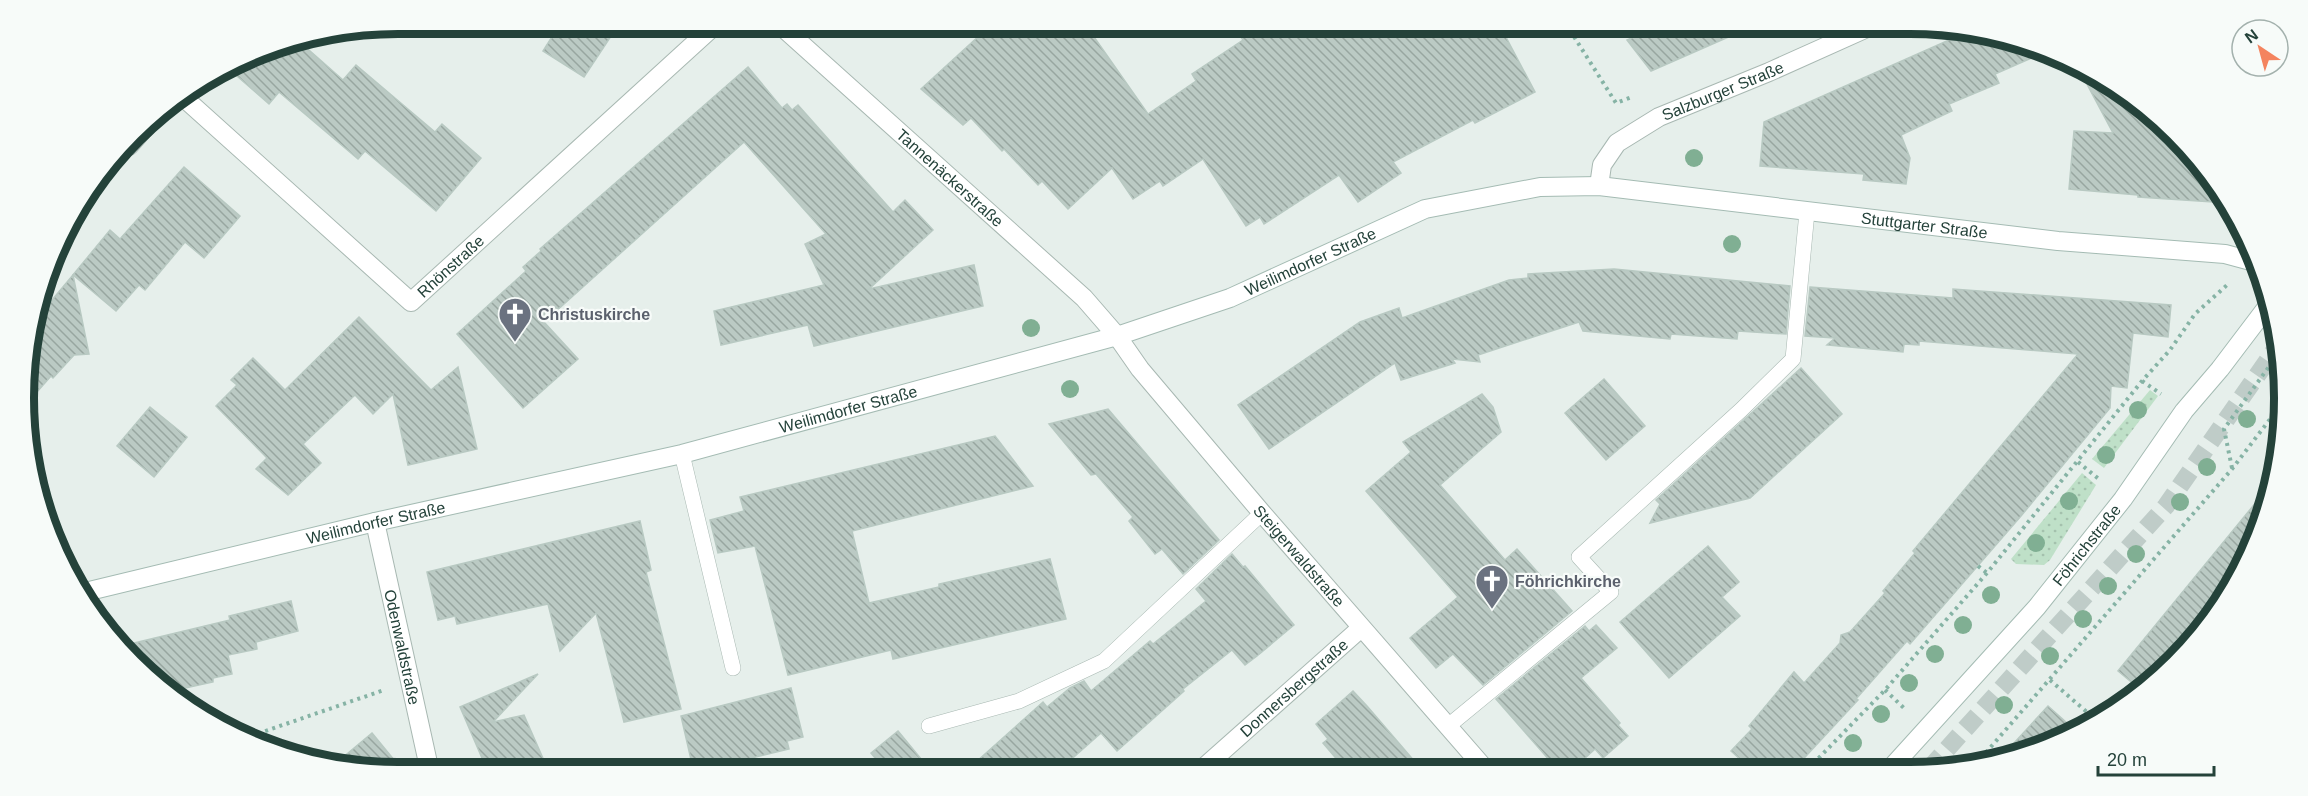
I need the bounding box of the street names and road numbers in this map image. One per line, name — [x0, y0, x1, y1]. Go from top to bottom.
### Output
street label: Salzburger Straße — [1659, 58, 1786, 123]
street label: Tannenäckerstraße — [893, 126, 1007, 230]
street label: Stuttgarter Straße — [1860, 209, 1989, 241]
street label: Weilimdorfer Straße — [1242, 224, 1378, 299]
street label: Rhönstraße — [414, 232, 487, 300]
street label: Weilimdorfer Straße — [777, 382, 919, 436]
street label: Weilimdorfer Straße — [304, 498, 447, 547]
street label: Föhrichstraße — [2049, 501, 2124, 589]
street label: Steigerwaldstraße — [1250, 502, 1348, 610]
street label: Odenwaldstraße — [382, 588, 423, 706]
street label: Donnersbergstraße — [1237, 635, 1351, 740]

